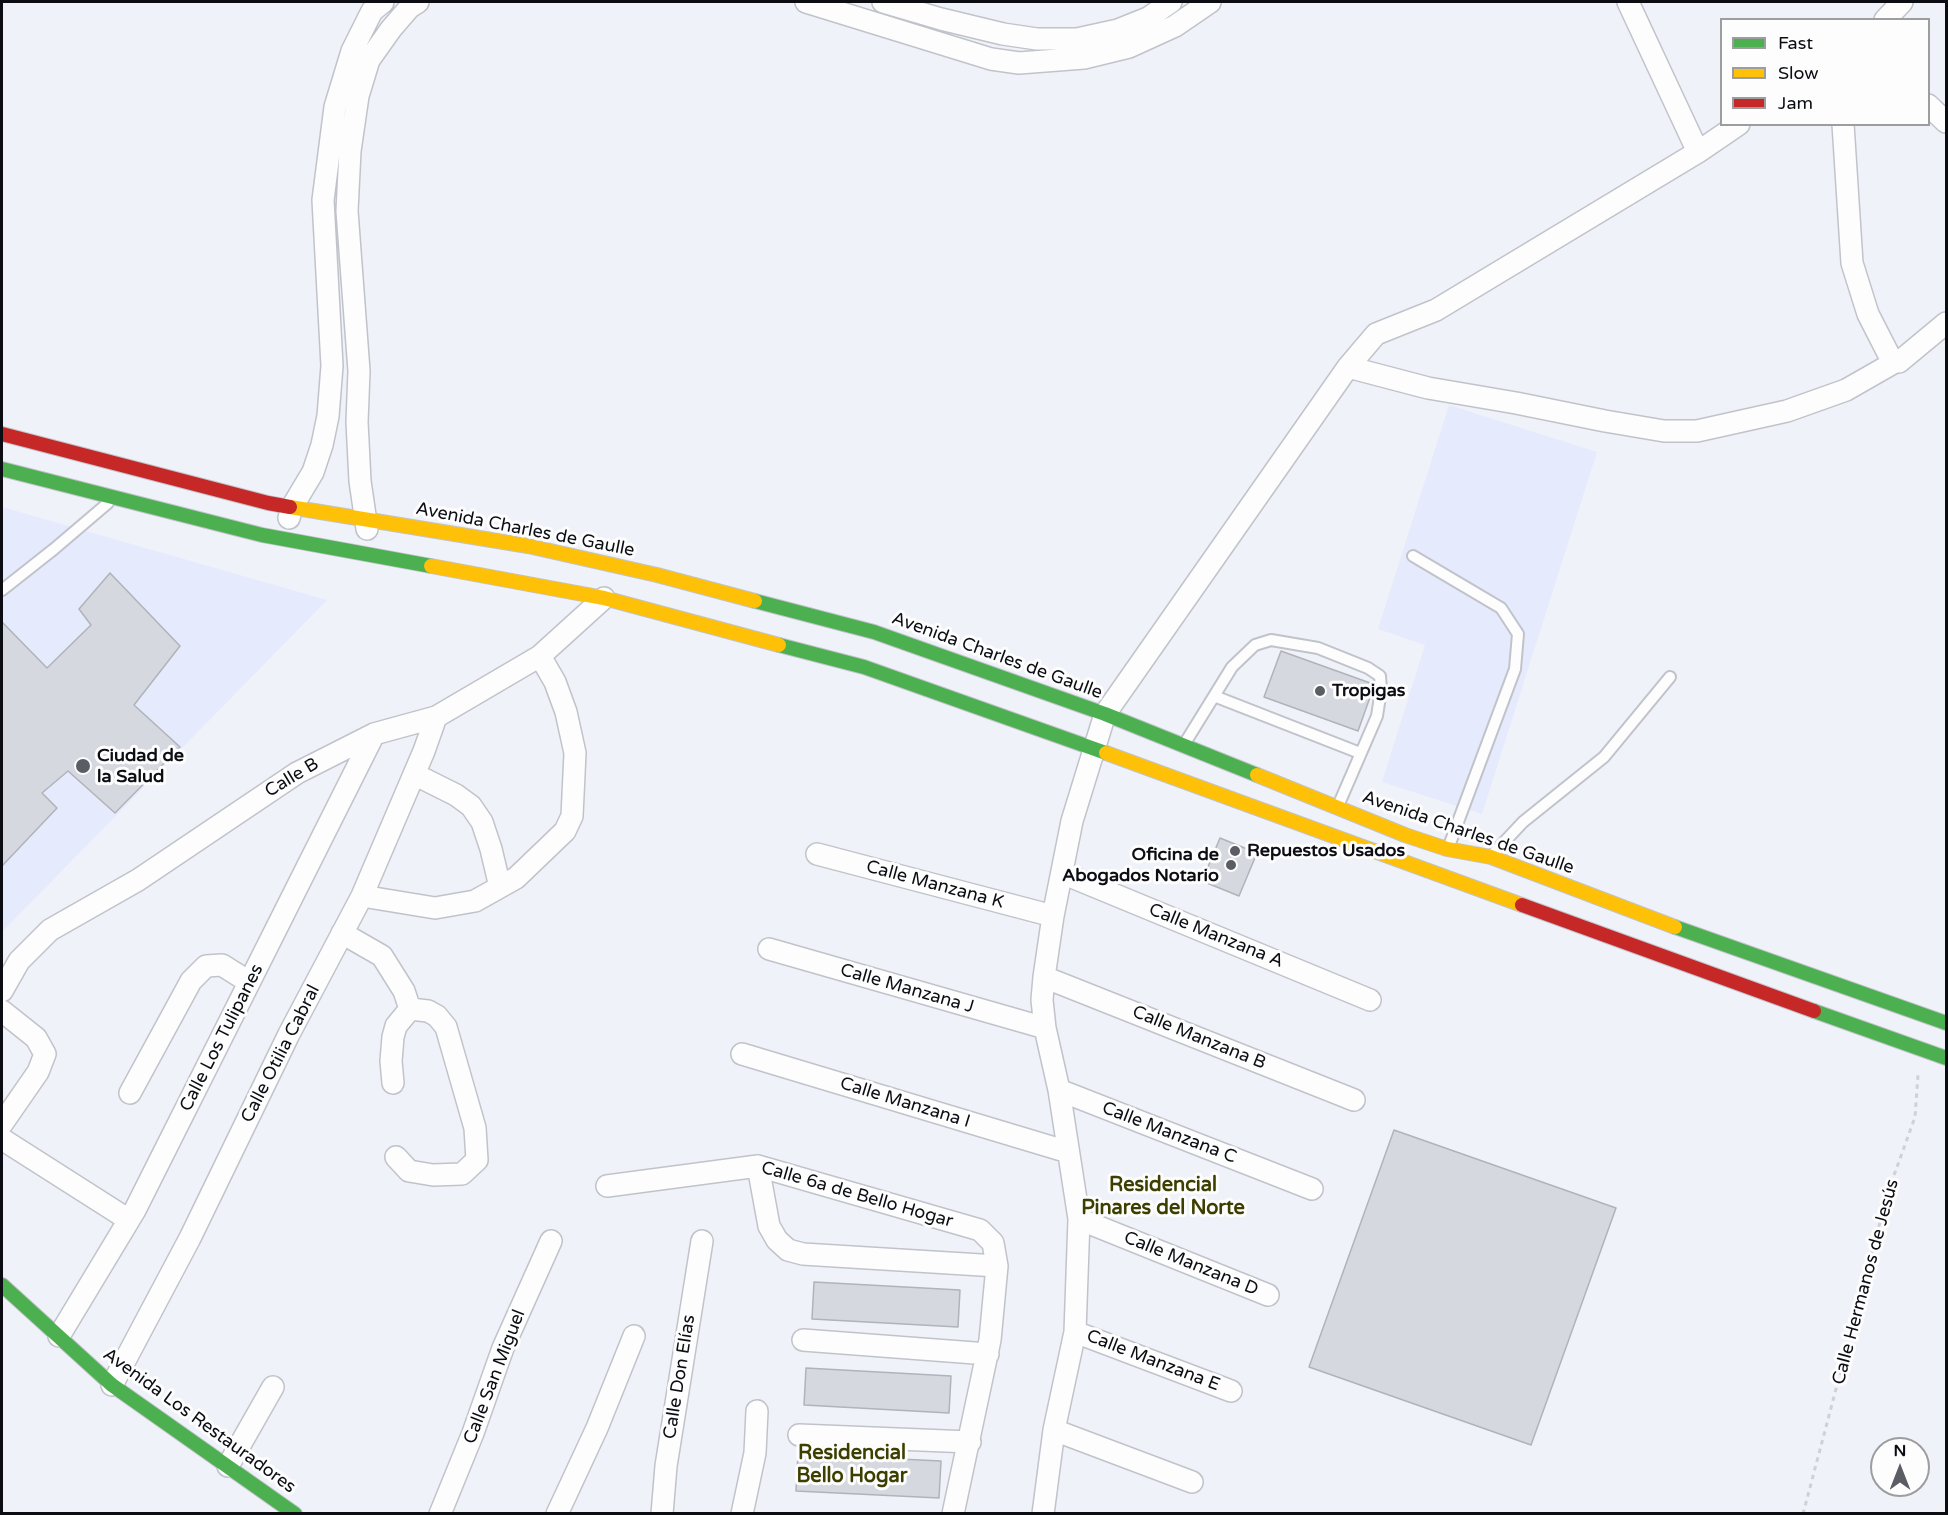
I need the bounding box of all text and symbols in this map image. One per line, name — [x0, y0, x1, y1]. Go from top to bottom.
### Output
legend — [1720, 18, 1930, 126]
text: Fast — [1778, 32, 1813, 54]
text: Slow — [1778, 62, 1819, 84]
text: Jam — [1778, 92, 1813, 114]
street label: Avenida Charles de Gaulle — [414, 498, 636, 562]
street label: Avenida Charles de Gaulle — [889, 608, 1105, 704]
place label: Tropigas — [1332, 680, 1405, 702]
marker: Tropigas — [1313, 684, 1327, 698]
place label: Ciudad de la Salud — [97, 745, 184, 788]
street label: Calle B — [261, 754, 323, 802]
marker: Ciudad de la Salud — [74, 757, 92, 775]
street label: Avenida Charles de Gaulle — [1359, 787, 1577, 879]
place label: Repuestos Usados — [1247, 840, 1405, 862]
place label: Oficina de Abogados Notario — [1062, 844, 1219, 886]
marker: Repuestos Usados — [1228, 844, 1242, 858]
street label: Calle Manzana K — [864, 856, 1006, 914]
marker: Oficina de Abogados Notario — [1224, 858, 1238, 872]
street label: Calle Manzana A — [1146, 899, 1286, 973]
street label: Calle Manzana J — [838, 960, 976, 1018]
street label: Calle Los Tulipanes — [176, 961, 268, 1115]
street label: Calle Otilia Cabral — [237, 982, 325, 1126]
street label: Calle Manzana B — [1129, 1001, 1269, 1075]
street label: Calle Manzana I — [837, 1073, 973, 1133]
street label: Calle Manzana C — [1099, 1097, 1239, 1169]
street label: Calle 6a de Bello Hogar — [759, 1157, 955, 1233]
district label: Residencial Pinares del Norte — [1081, 1174, 1245, 1221]
street label: Calle Hermanos de Jesús — [1828, 1177, 1904, 1387]
street label: Calle Manzana D — [1121, 1227, 1261, 1301]
street label: Calle San Miguel — [459, 1307, 531, 1447]
street label: Calle Don Elías — [660, 1313, 700, 1441]
street label: Calle Manzana E — [1083, 1326, 1223, 1396]
street label: Avenida Los Restauradores — [98, 1344, 300, 1498]
north arrow — [1870, 1437, 1930, 1497]
text: N — [1894, 1441, 1906, 1461]
district label: Residencial Bello Hogar — [797, 1442, 907, 1489]

